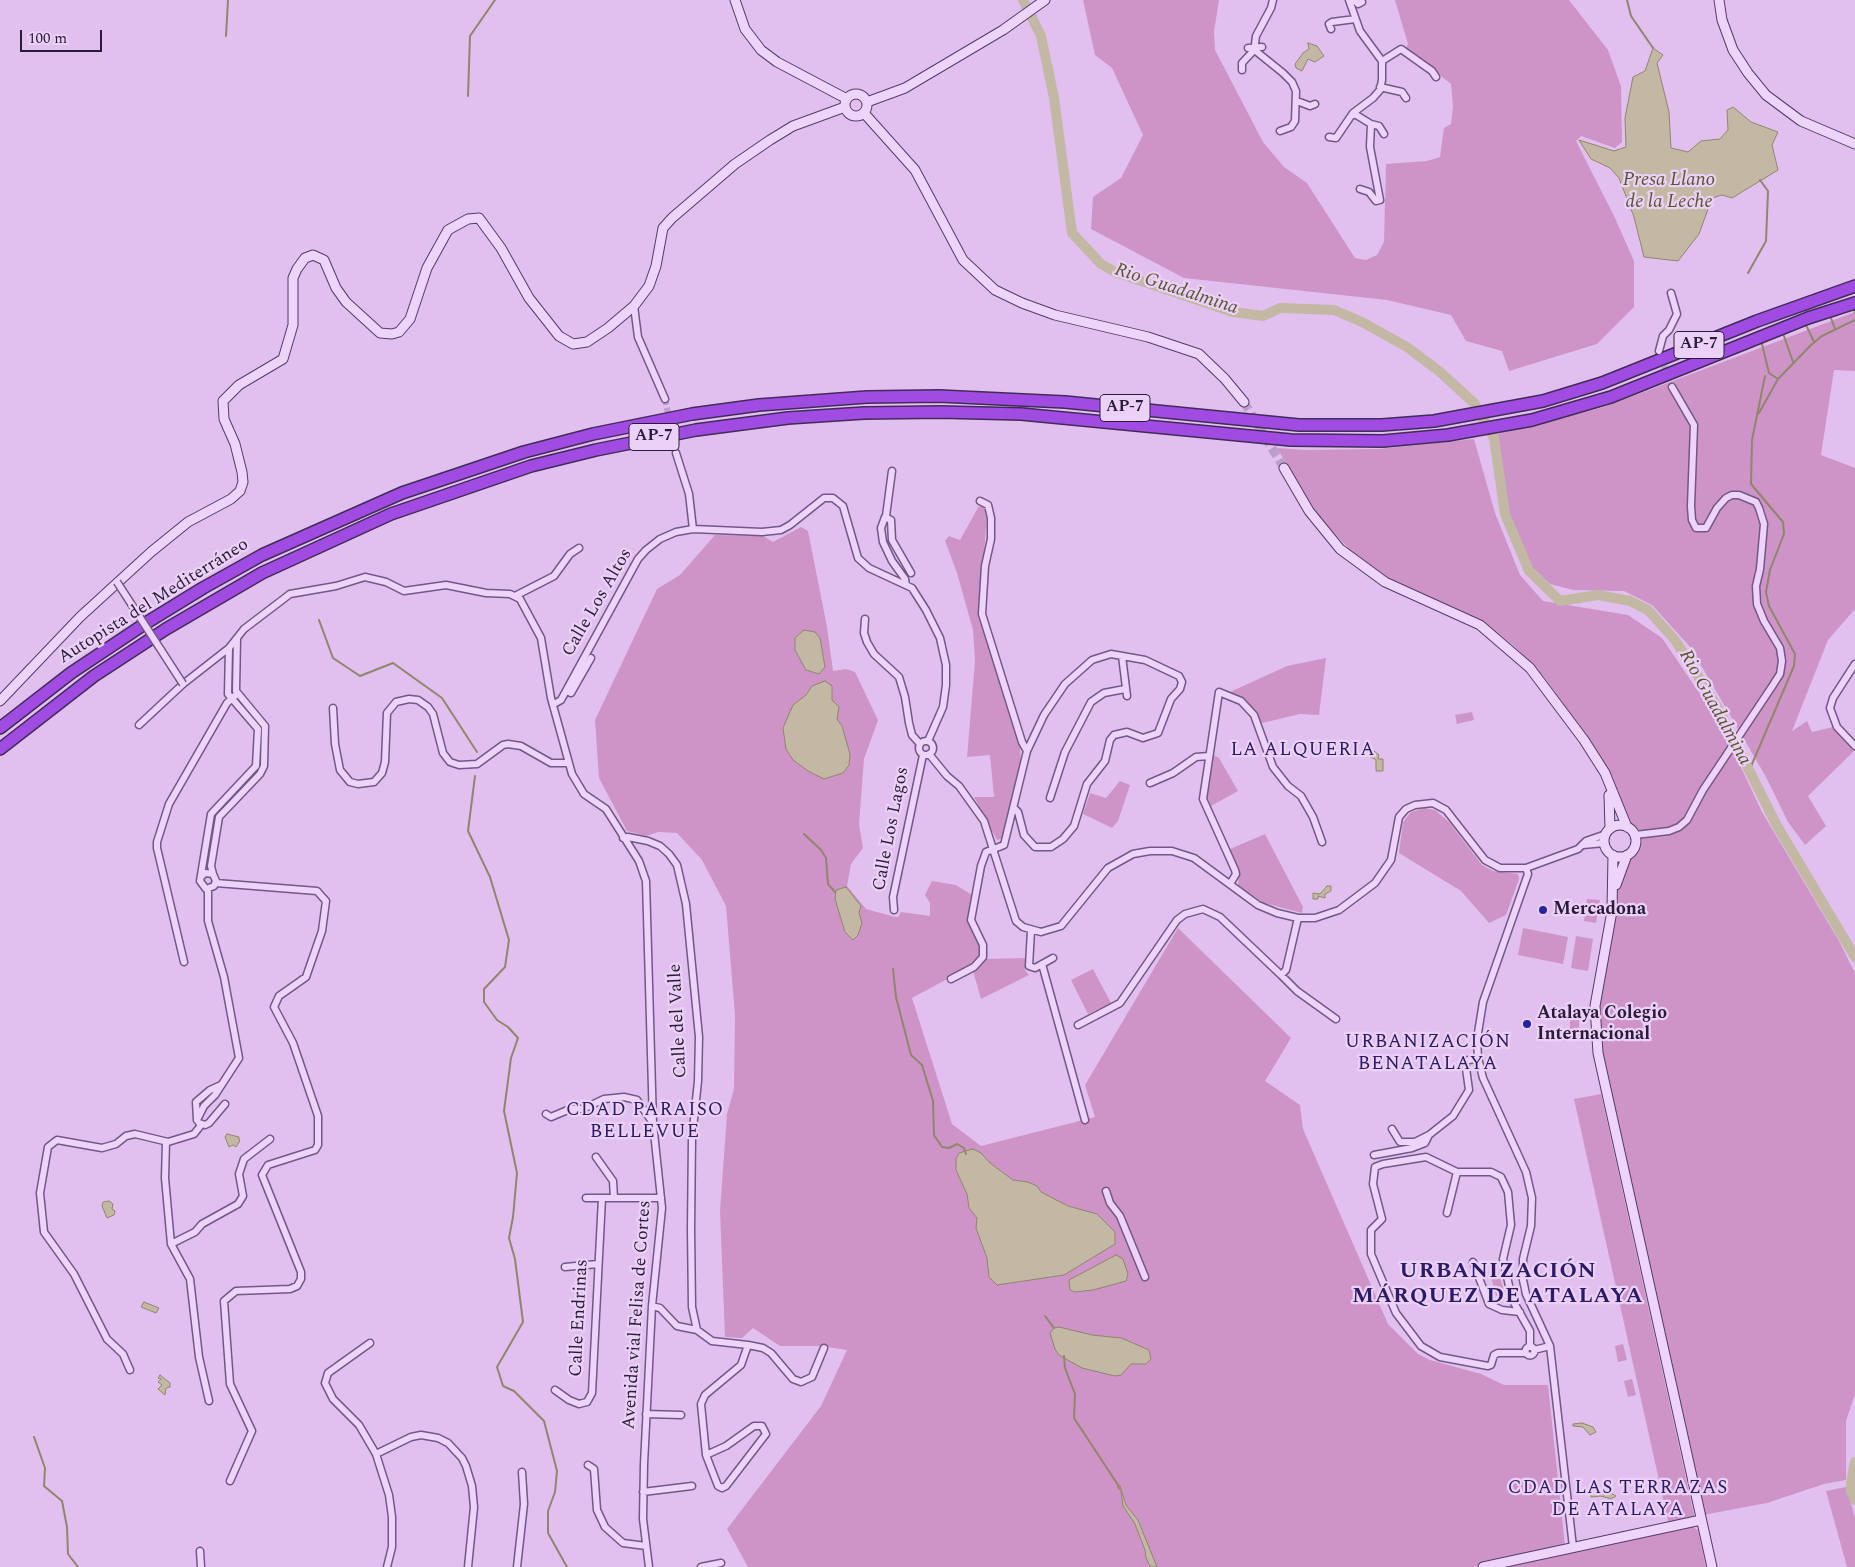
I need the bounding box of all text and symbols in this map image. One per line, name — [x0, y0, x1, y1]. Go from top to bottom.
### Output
scale bar — [22, 20, 105, 52]
text: 100 m — [28, 27, 67, 50]
water label: Presa Llano de la Leche — [1623, 170, 1715, 214]
water label: Rio Guadalmina — [1111, 259, 1241, 321]
road number: AP-7 — [1674, 332, 1724, 358]
road number: AP-7 — [1100, 394, 1150, 422]
road number: AP-7 — [629, 424, 679, 451]
street label: Autopista del Mediterráneo — [55, 535, 253, 669]
street label: Calle Los Altos — [558, 545, 638, 661]
water label: Rio Guadalmina — [1673, 646, 1755, 770]
district label: LA ALQUERIA — [1229, 740, 1377, 762]
street label: Calle Los Lagos — [869, 765, 915, 893]
place label: Mercadona — [1553, 899, 1646, 921]
marker: Mercadona — [1537, 904, 1549, 916]
street label: Calle del Valle — [665, 963, 693, 1079]
place label: Atalaya Colegio Internacional — [1537, 1003, 1667, 1046]
marker: Atalaya Colegio Internacional — [1521, 1018, 1533, 1030]
district label: URBANIZACIÓN BENATALAYA — [1343, 1032, 1513, 1076]
district label: CDAD PARAISO BELLEVUE — [564, 1100, 726, 1144]
street label: Avenida vial Felisa de Cortes — [619, 1200, 657, 1430]
street label: Calle Endrinas — [566, 1259, 594, 1377]
district label: URBANIZACIÓN MÁRQUEZ DE ATALAYA — [1350, 1260, 1646, 1312]
district label: CDAD LAS TERRAZAS DE ATALAYA — [1506, 1478, 1730, 1522]

